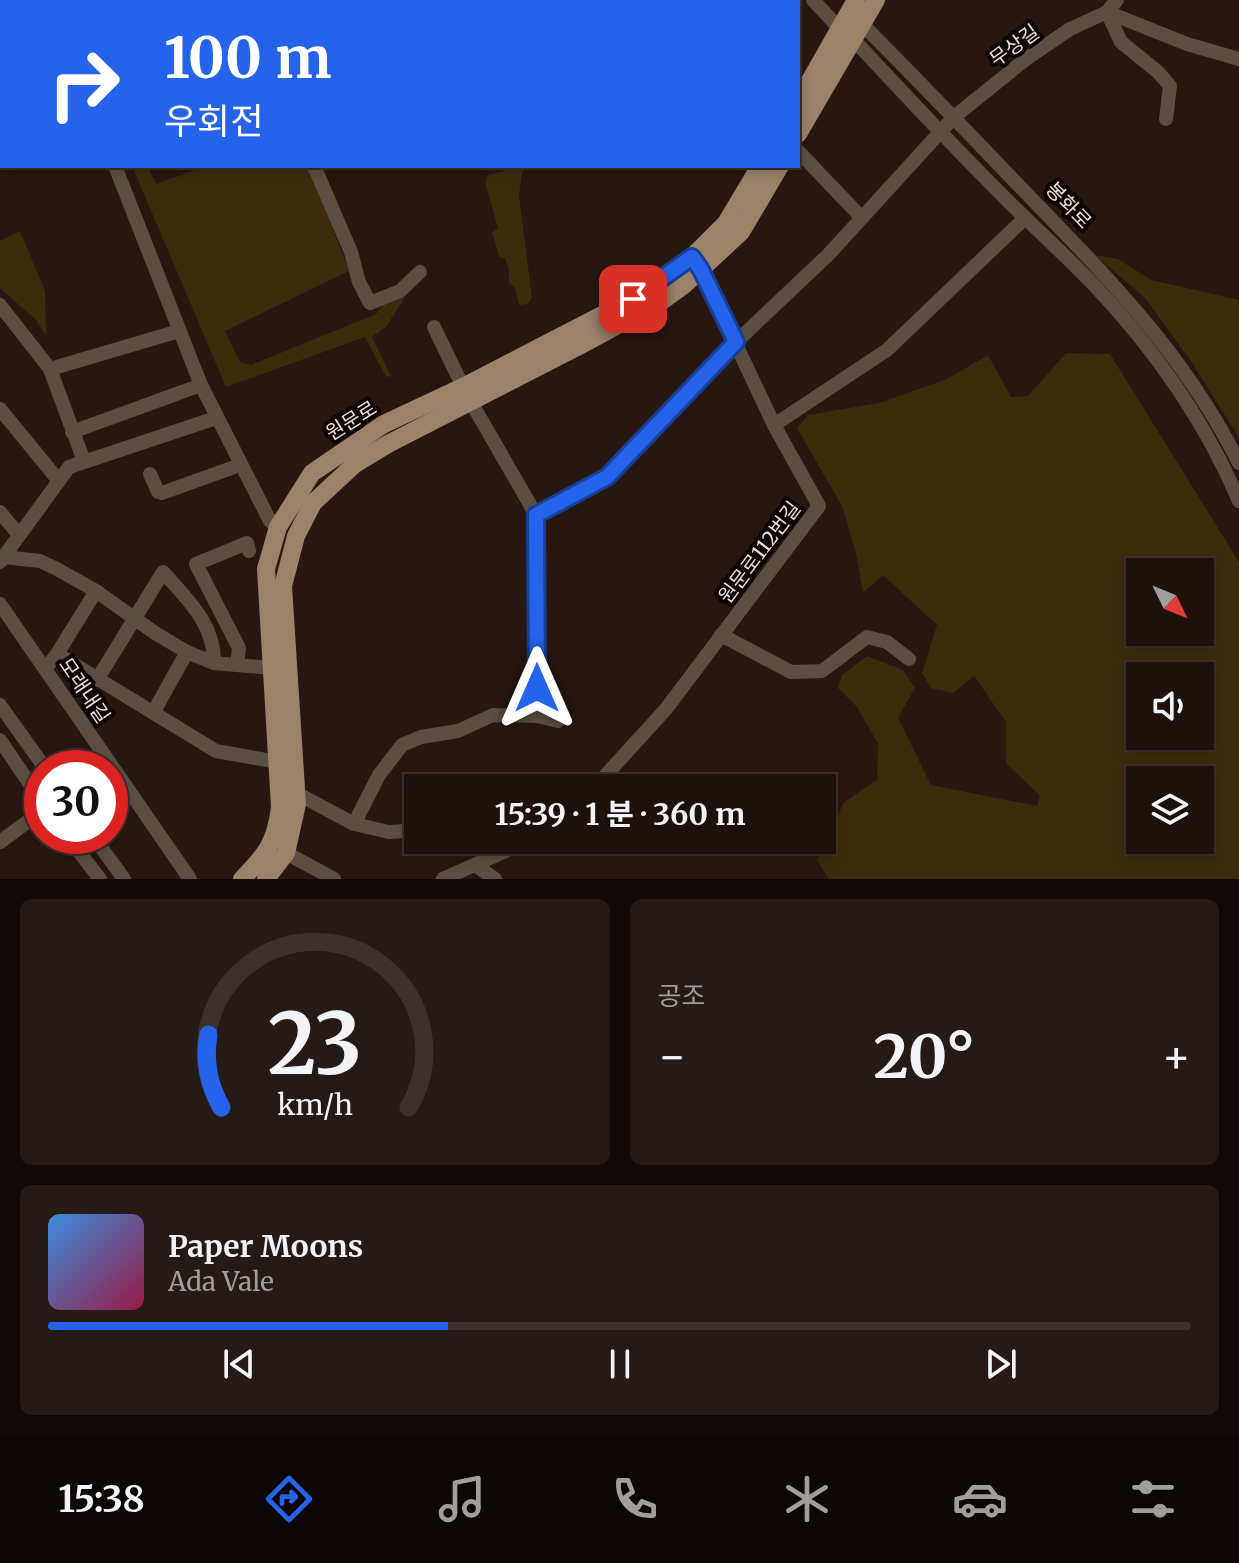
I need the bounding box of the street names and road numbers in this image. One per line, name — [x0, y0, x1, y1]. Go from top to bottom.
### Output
street label: 무상길 — [984, 19, 1044, 71]
street label: 봉화로 — [1041, 176, 1097, 234]
street label: 원문로 — [321, 395, 381, 445]
street label: 원문로112번길 — [713, 496, 805, 608]
street label: 모래내길 — [54, 652, 116, 728]

